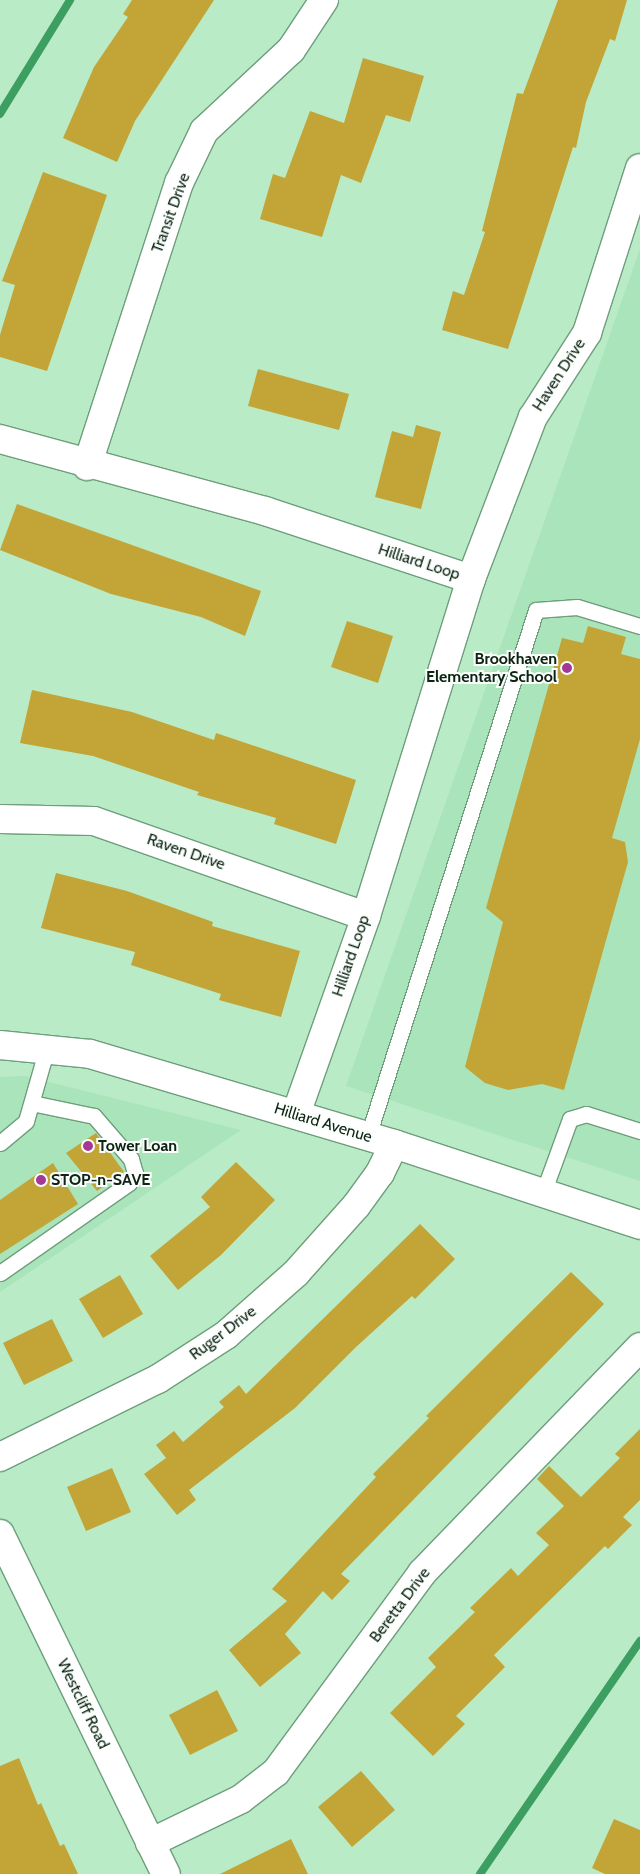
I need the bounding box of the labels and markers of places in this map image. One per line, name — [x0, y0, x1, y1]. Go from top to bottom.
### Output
place label: Brookhaven Elementary School — [426, 649, 557, 687]
marker: Brookhaven Elementary School — [561, 662, 573, 674]
place label: Tower Loan — [98, 1136, 177, 1156]
marker: Tower Loan — [82, 1140, 94, 1152]
place label: STOP-n-SAVE — [51, 1170, 150, 1190]
marker: STOP-n-SAVE — [35, 1174, 47, 1186]

